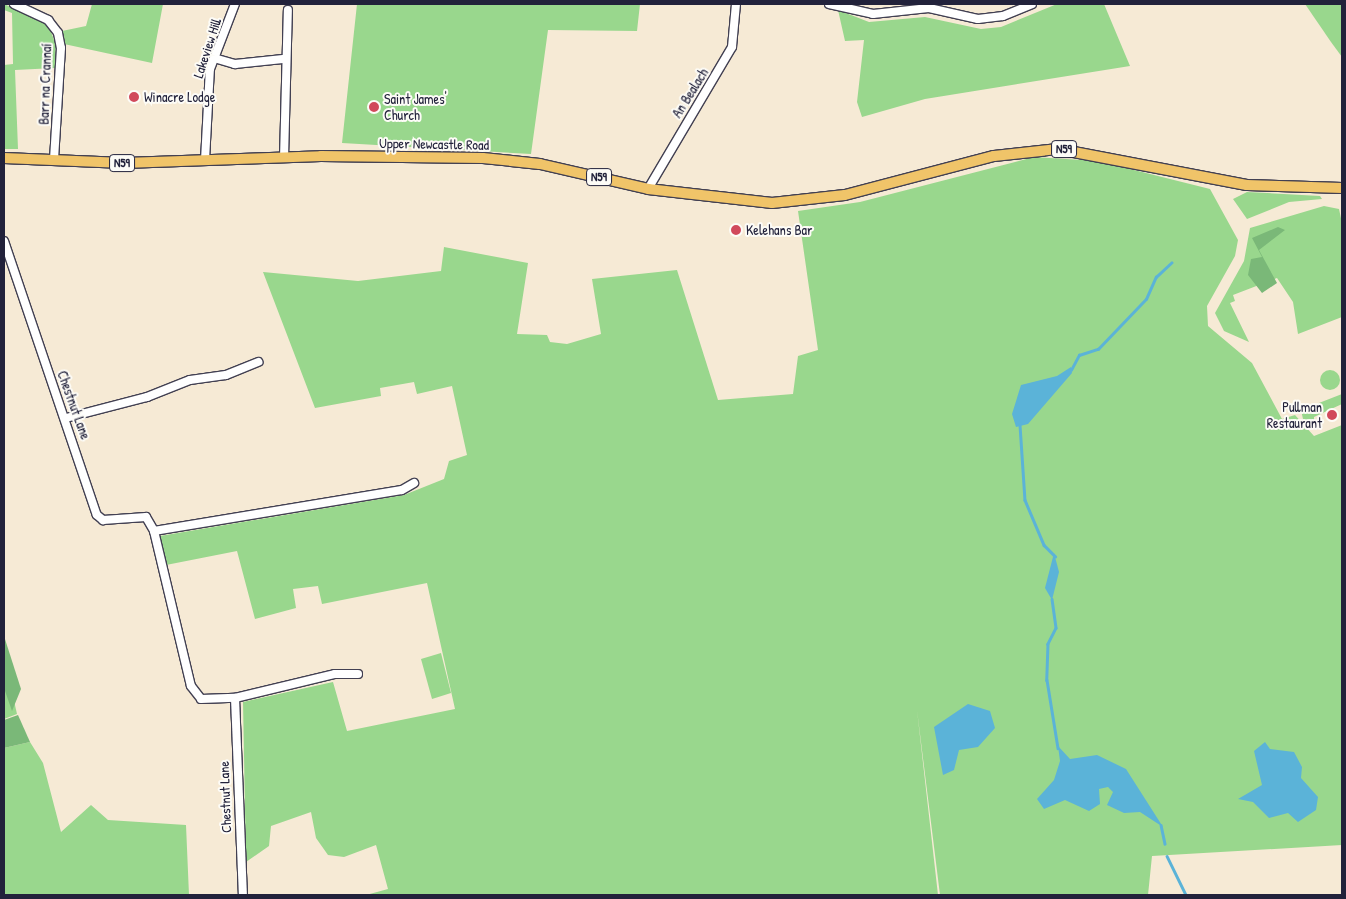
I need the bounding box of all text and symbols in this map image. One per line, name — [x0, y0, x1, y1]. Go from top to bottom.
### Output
street label: Lakeview Hill — [189, 16, 225, 80]
street label: Barr na Crannaí — [35, 43, 55, 125]
street label: An Bealach — [668, 65, 712, 121]
place label: Winacre Lodge — [144, 89, 215, 105]
marker: Winacre Lodge — [128, 91, 140, 103]
place label: Saint James' Church — [384, 91, 447, 124]
marker: Saint James' Church — [368, 101, 380, 113]
street label: Upper Newcastle Road — [379, 135, 489, 153]
road number: N59 — [1050, 140, 1078, 158]
road number: N59 — [108, 154, 136, 172]
road number: N59 — [585, 168, 613, 186]
place label: Kelehans Bar — [746, 222, 812, 238]
marker: Kelehans Bar — [730, 224, 742, 236]
street label: Chestnut Lane — [54, 368, 94, 442]
place label: Pullman Restaurant — [1267, 399, 1322, 432]
marker: Pullman Restaurant — [1326, 409, 1338, 421]
street label: Chestnut Lane — [215, 761, 235, 833]

